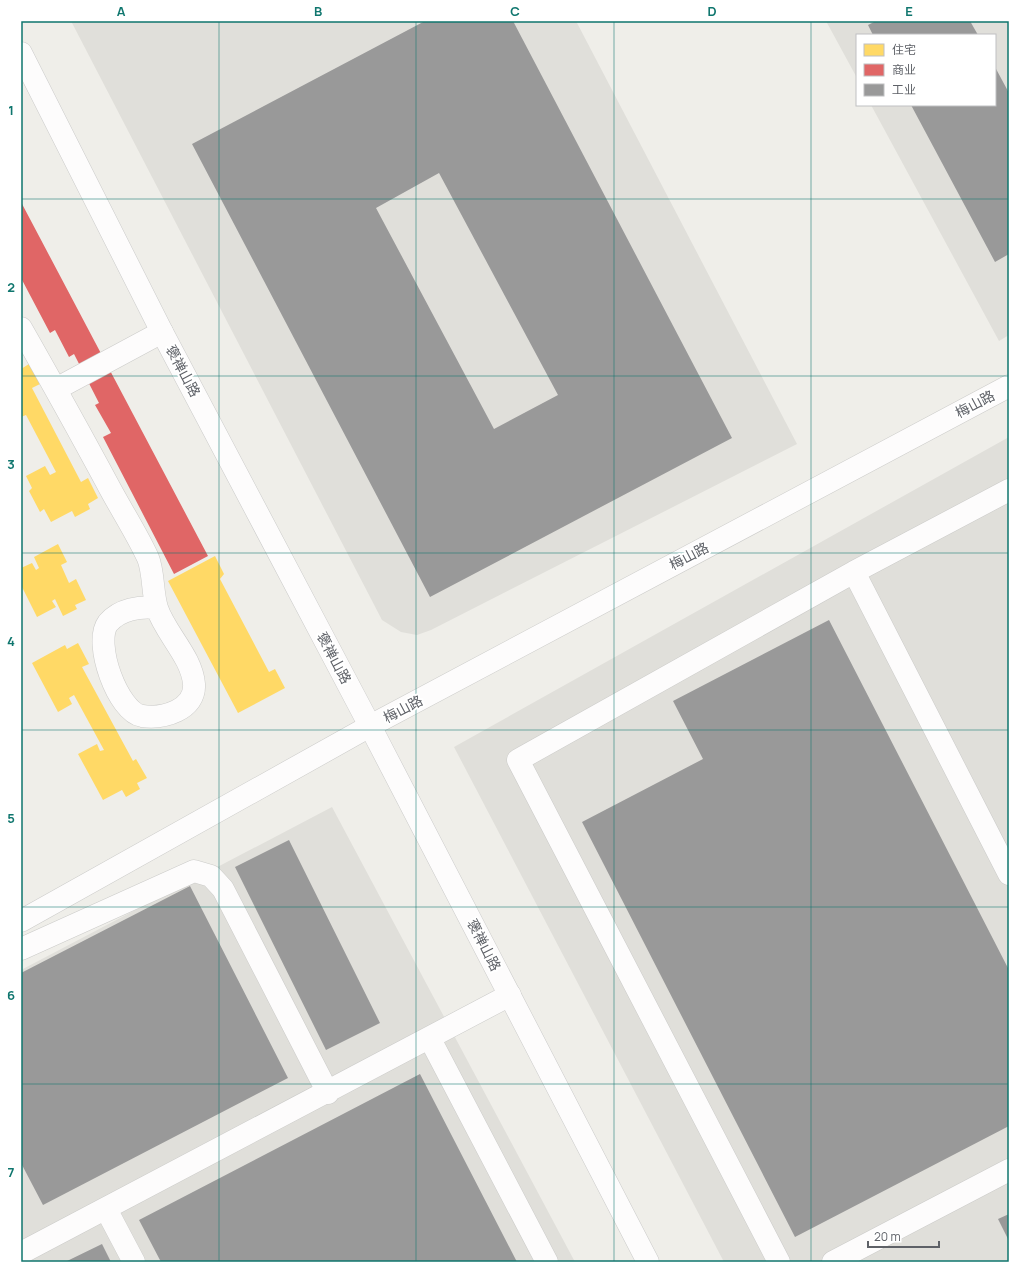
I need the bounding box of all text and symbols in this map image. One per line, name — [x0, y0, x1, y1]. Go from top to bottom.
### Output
text: A — [117, 2, 126, 20]
text: B — [314, 2, 322, 20]
text: C — [510, 2, 520, 20]
text: D — [707, 2, 717, 20]
text: E — [905, 2, 913, 20]
legend — [856, 34, 996, 106]
text: 住宅 — [892, 41, 916, 58]
text: 商业 — [892, 61, 916, 78]
text: 工业 — [892, 81, 916, 98]
text: 1 — [8, 101, 14, 119]
text: 2 — [7, 278, 15, 296]
street label: 褒禅山路 — [162, 342, 205, 400]
street label: 梅山路 — [952, 385, 998, 422]
text: 3 — [7, 455, 15, 473]
street label: 梅山路 — [666, 537, 712, 574]
street label: 褒禅山路 — [313, 629, 356, 687]
text: 4 — [7, 632, 15, 650]
street label: 梅山路 — [380, 690, 426, 727]
text: 5 — [7, 809, 15, 827]
street label: 褒禅山路 — [463, 916, 506, 974]
text: 6 — [7, 986, 15, 1004]
text: 7 — [8, 1163, 15, 1181]
scale bar — [868, 1223, 939, 1249]
text: 20 m — [874, 1228, 901, 1245]

